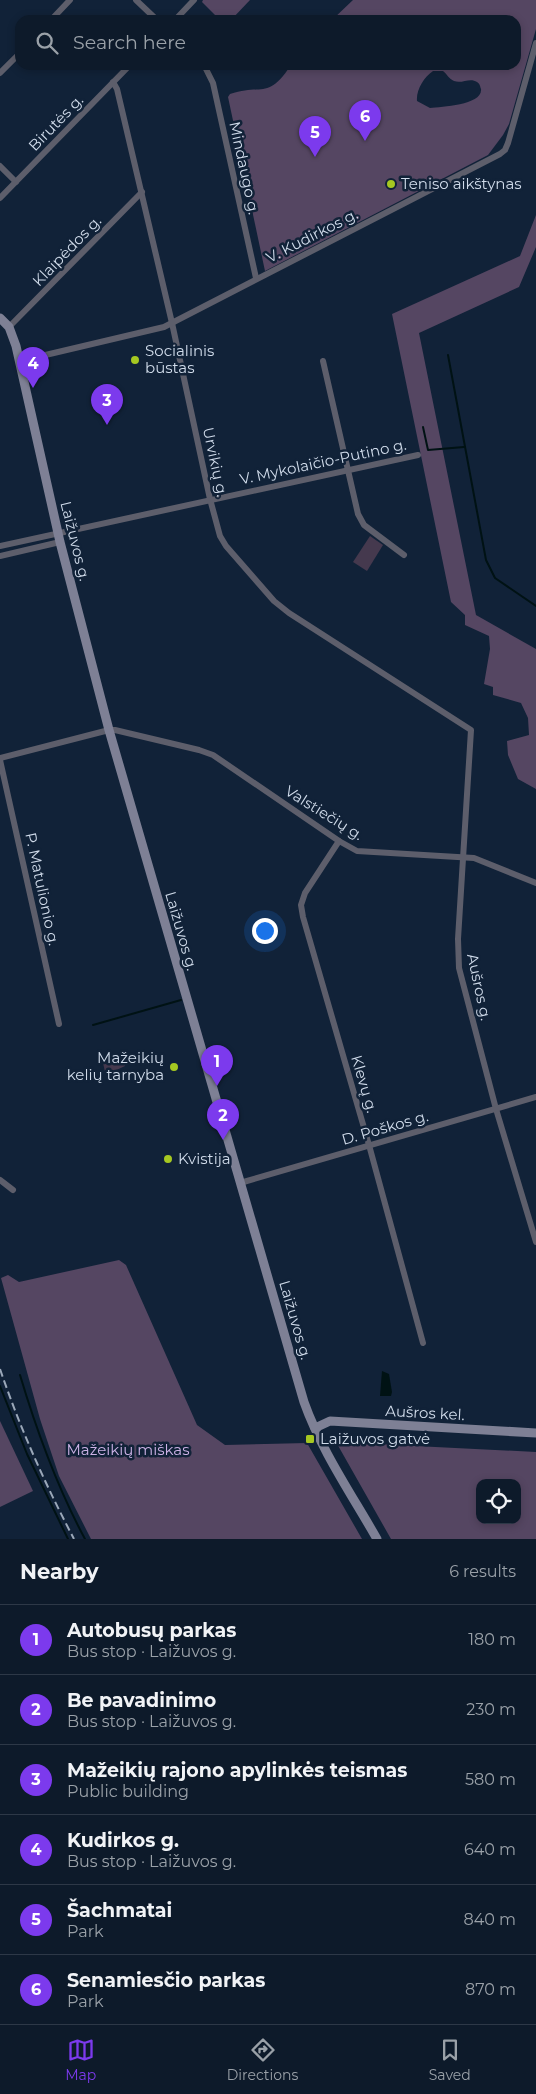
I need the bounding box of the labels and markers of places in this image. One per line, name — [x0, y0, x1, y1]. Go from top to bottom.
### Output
pin: 6 — [349, 100, 381, 141]
pin: 5 — [299, 116, 331, 157]
place label: Teniso aikštynas — [401, 174, 522, 193]
marker: Teniso aikštynas — [385, 178, 397, 190]
place label: Socialinis būstas — [145, 341, 214, 377]
pin: 4 — [17, 347, 49, 388]
marker: Socialinis būstas — [129, 354, 141, 366]
pin: 3 — [91, 384, 123, 425]
pin: 1 — [201, 1045, 233, 1086]
place label: Mažeikių kelių tarnyba — [67, 1048, 164, 1084]
marker: Mažeikių kelių tarnyba — [168, 1061, 180, 1073]
pin: 2 — [207, 1099, 239, 1140]
place label: Kvistija — [178, 1149, 231, 1168]
marker: Kvistija — [162, 1153, 174, 1165]
place label: Laižuvos gatvė — [320, 1429, 430, 1448]
marker: Laižuvos gatvė — [304, 1433, 316, 1445]

